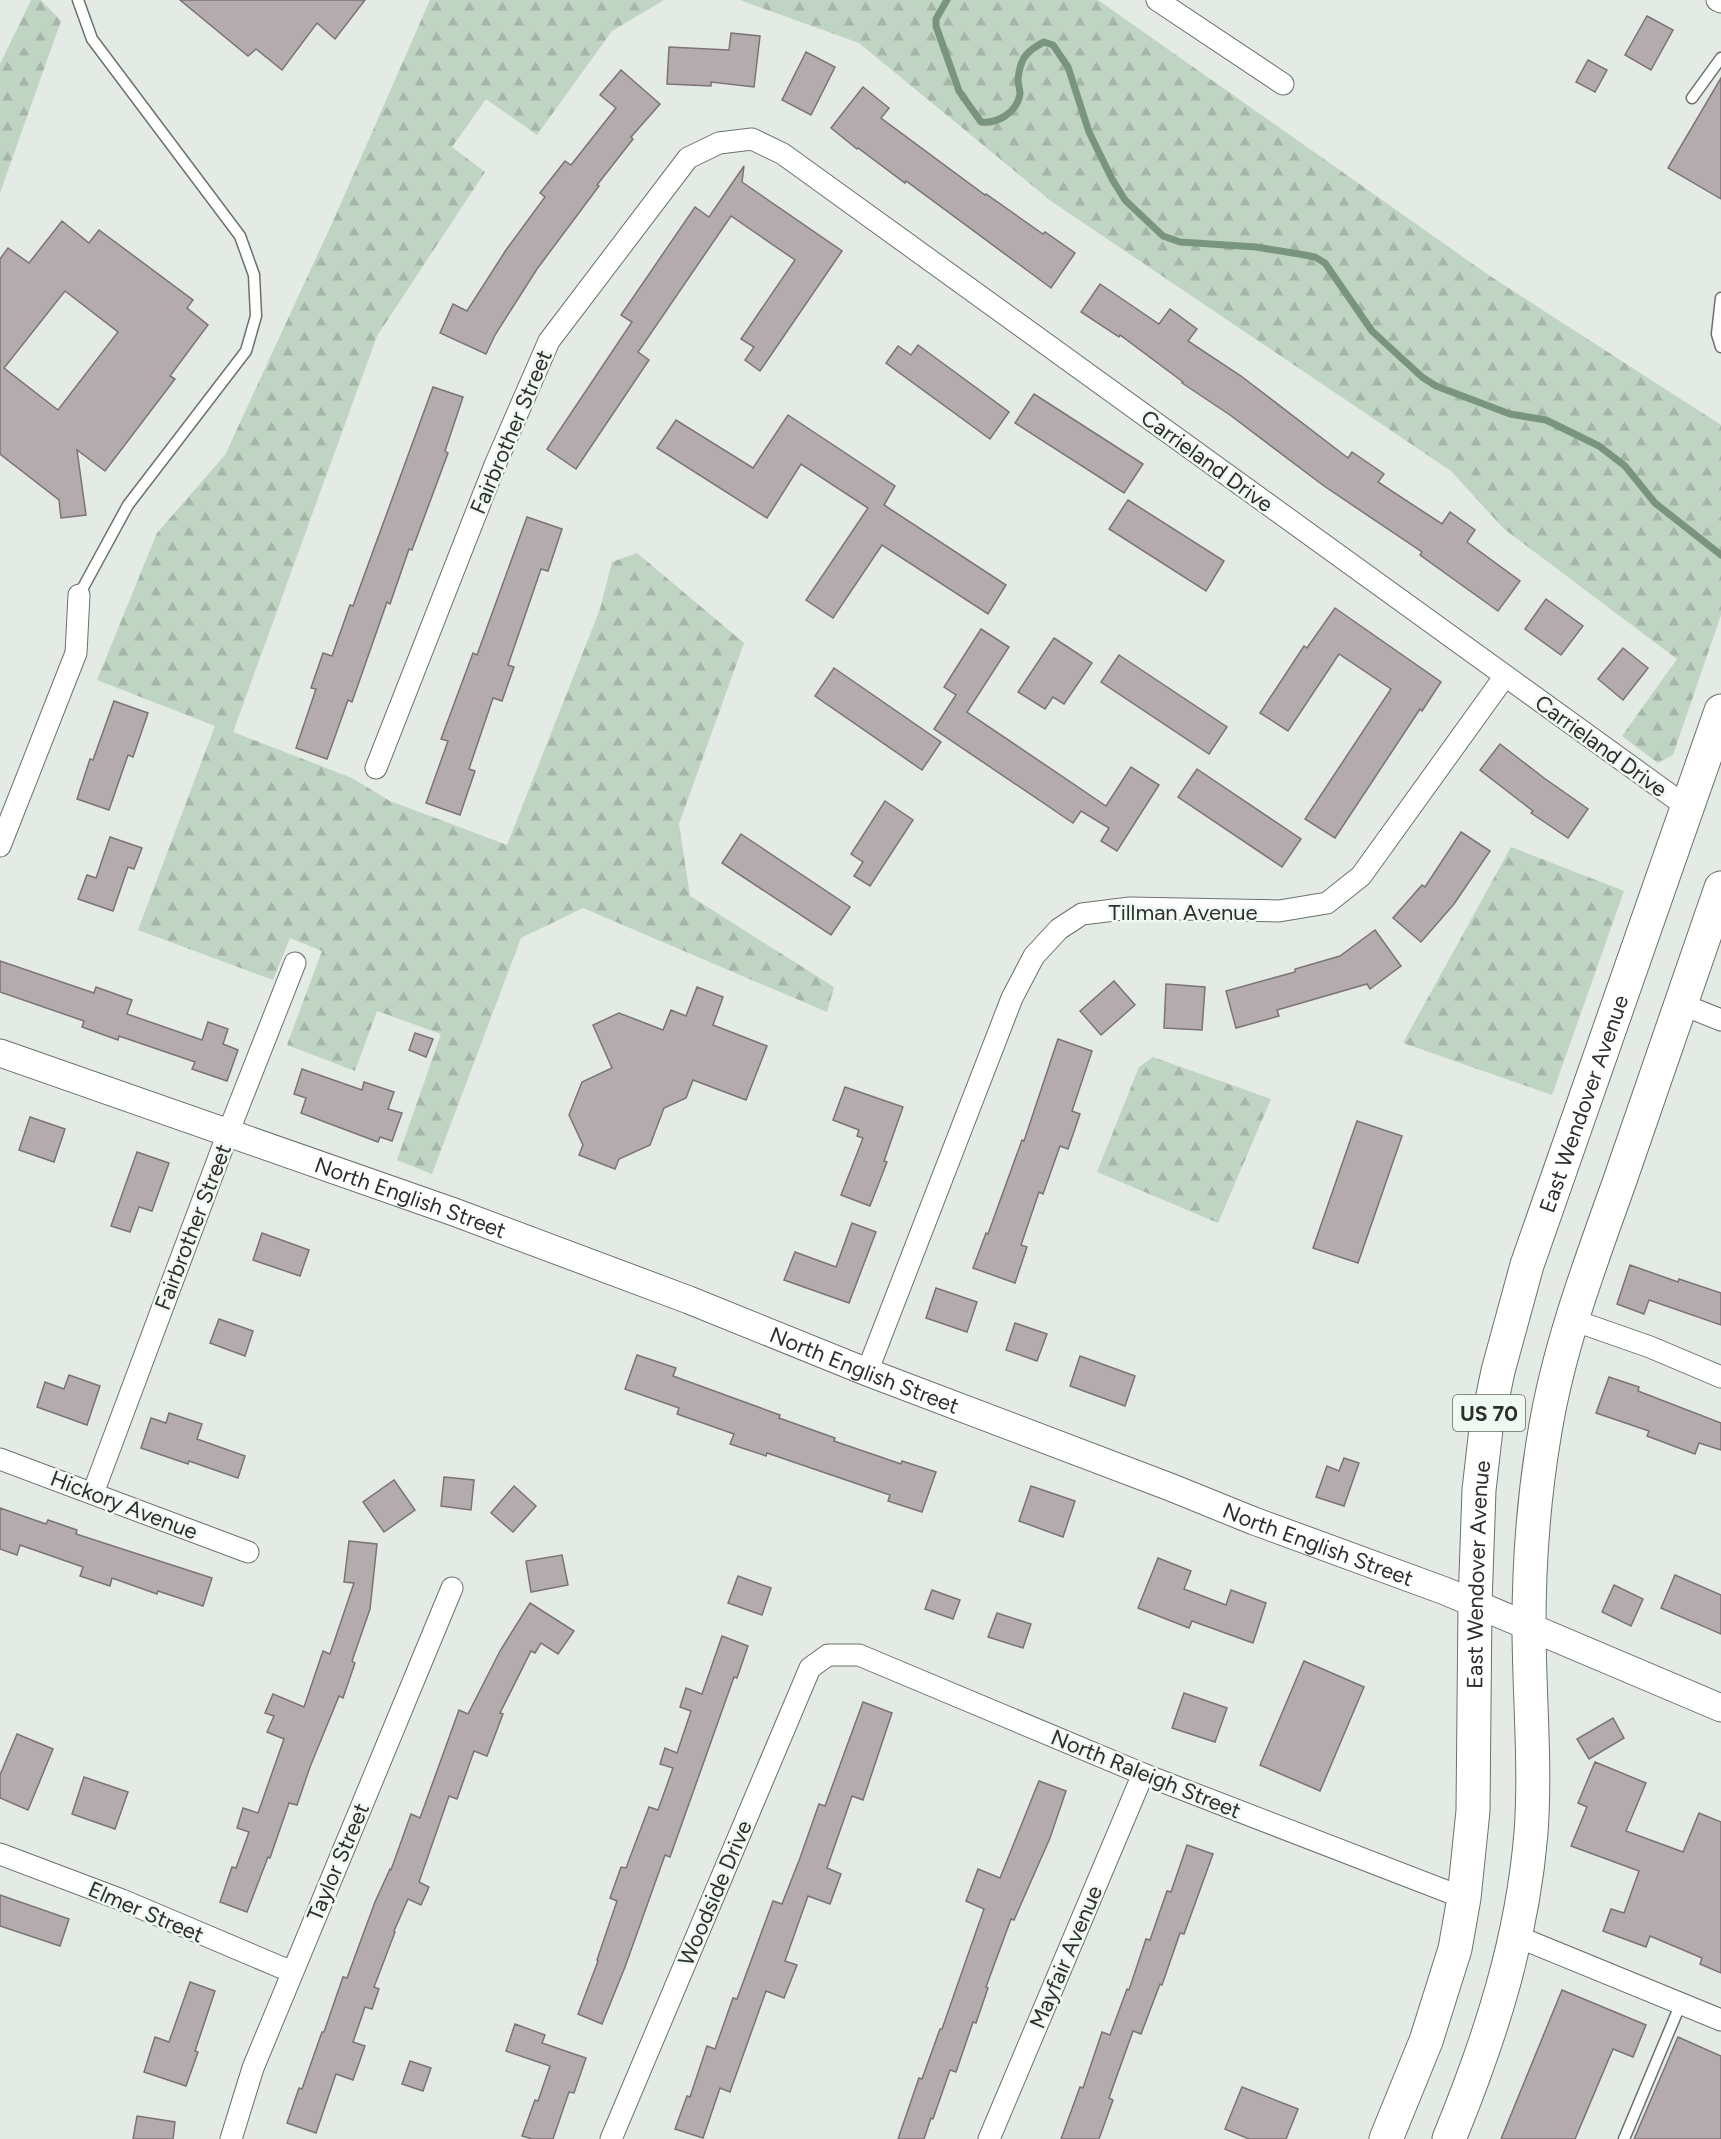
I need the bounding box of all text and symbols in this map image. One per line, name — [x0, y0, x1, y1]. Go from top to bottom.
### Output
street label: Fairbrother Street — [464, 346, 558, 518]
street label: Carrieland Drive — [1136, 404, 1278, 518]
street label: Carrieland Drive — [1530, 689, 1672, 803]
street label: Tillman Avenue — [1109, 899, 1257, 926]
street label: East Wendover Avenue — [1533, 991, 1634, 1216]
street label: Fairbrother Street — [149, 1140, 237, 1314]
street label: North English Street — [311, 1151, 510, 1244]
street label: North English Street — [766, 1321, 963, 1419]
road number: US 70 — [1453, 1395, 1525, 1431]
street label: East Wendover Avenue — [1461, 1459, 1496, 1689]
street label: Hickory Avenue — [47, 1465, 201, 1545]
street label: North English Street — [1219, 1496, 1417, 1592]
street label: North Raleigh Street — [1047, 1724, 1245, 1824]
street label: Taylor Street — [301, 1799, 375, 1925]
street label: Woodside Drive — [672, 1816, 758, 1970]
street label: Elmer Street — [84, 1876, 208, 1948]
street label: Mayfair Avenue — [1024, 1881, 1108, 2033]

